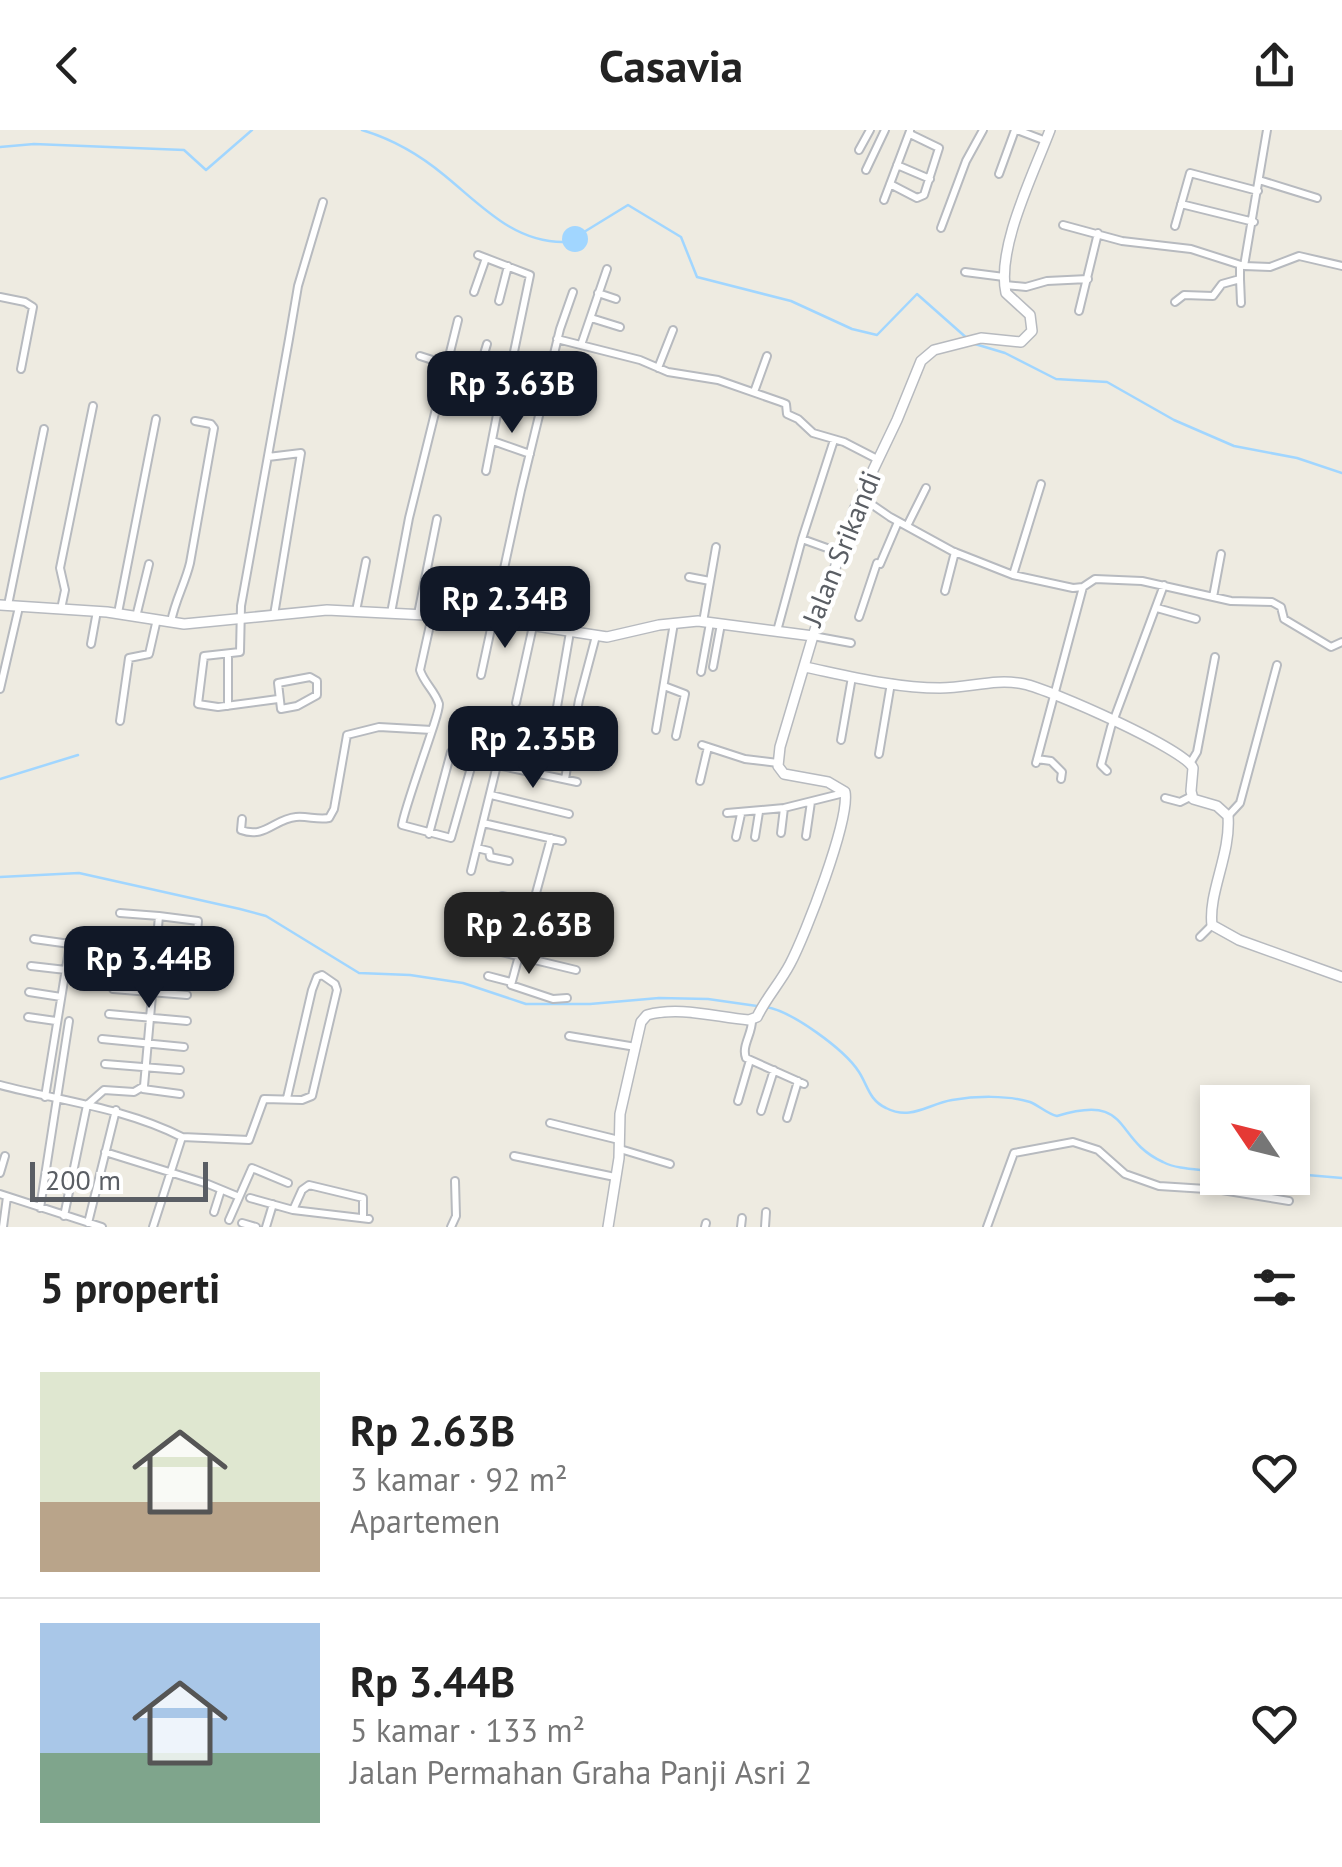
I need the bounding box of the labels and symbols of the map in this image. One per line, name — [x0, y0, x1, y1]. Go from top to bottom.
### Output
pin: Rp 3.63B — [409, 351, 615, 436]
street label: Jalan Srikandi — [793, 465, 889, 632]
pin: Rp 2.34B — [402, 566, 608, 651]
pin: Rp 2.35B — [430, 706, 636, 791]
pin: Rp 2.63B — [426, 892, 632, 977]
pin: Rp 3.44B — [46, 926, 252, 1011]
north arrow — [1200, 1085, 1310, 1195]
scale bar — [30, 1157, 208, 1202]

